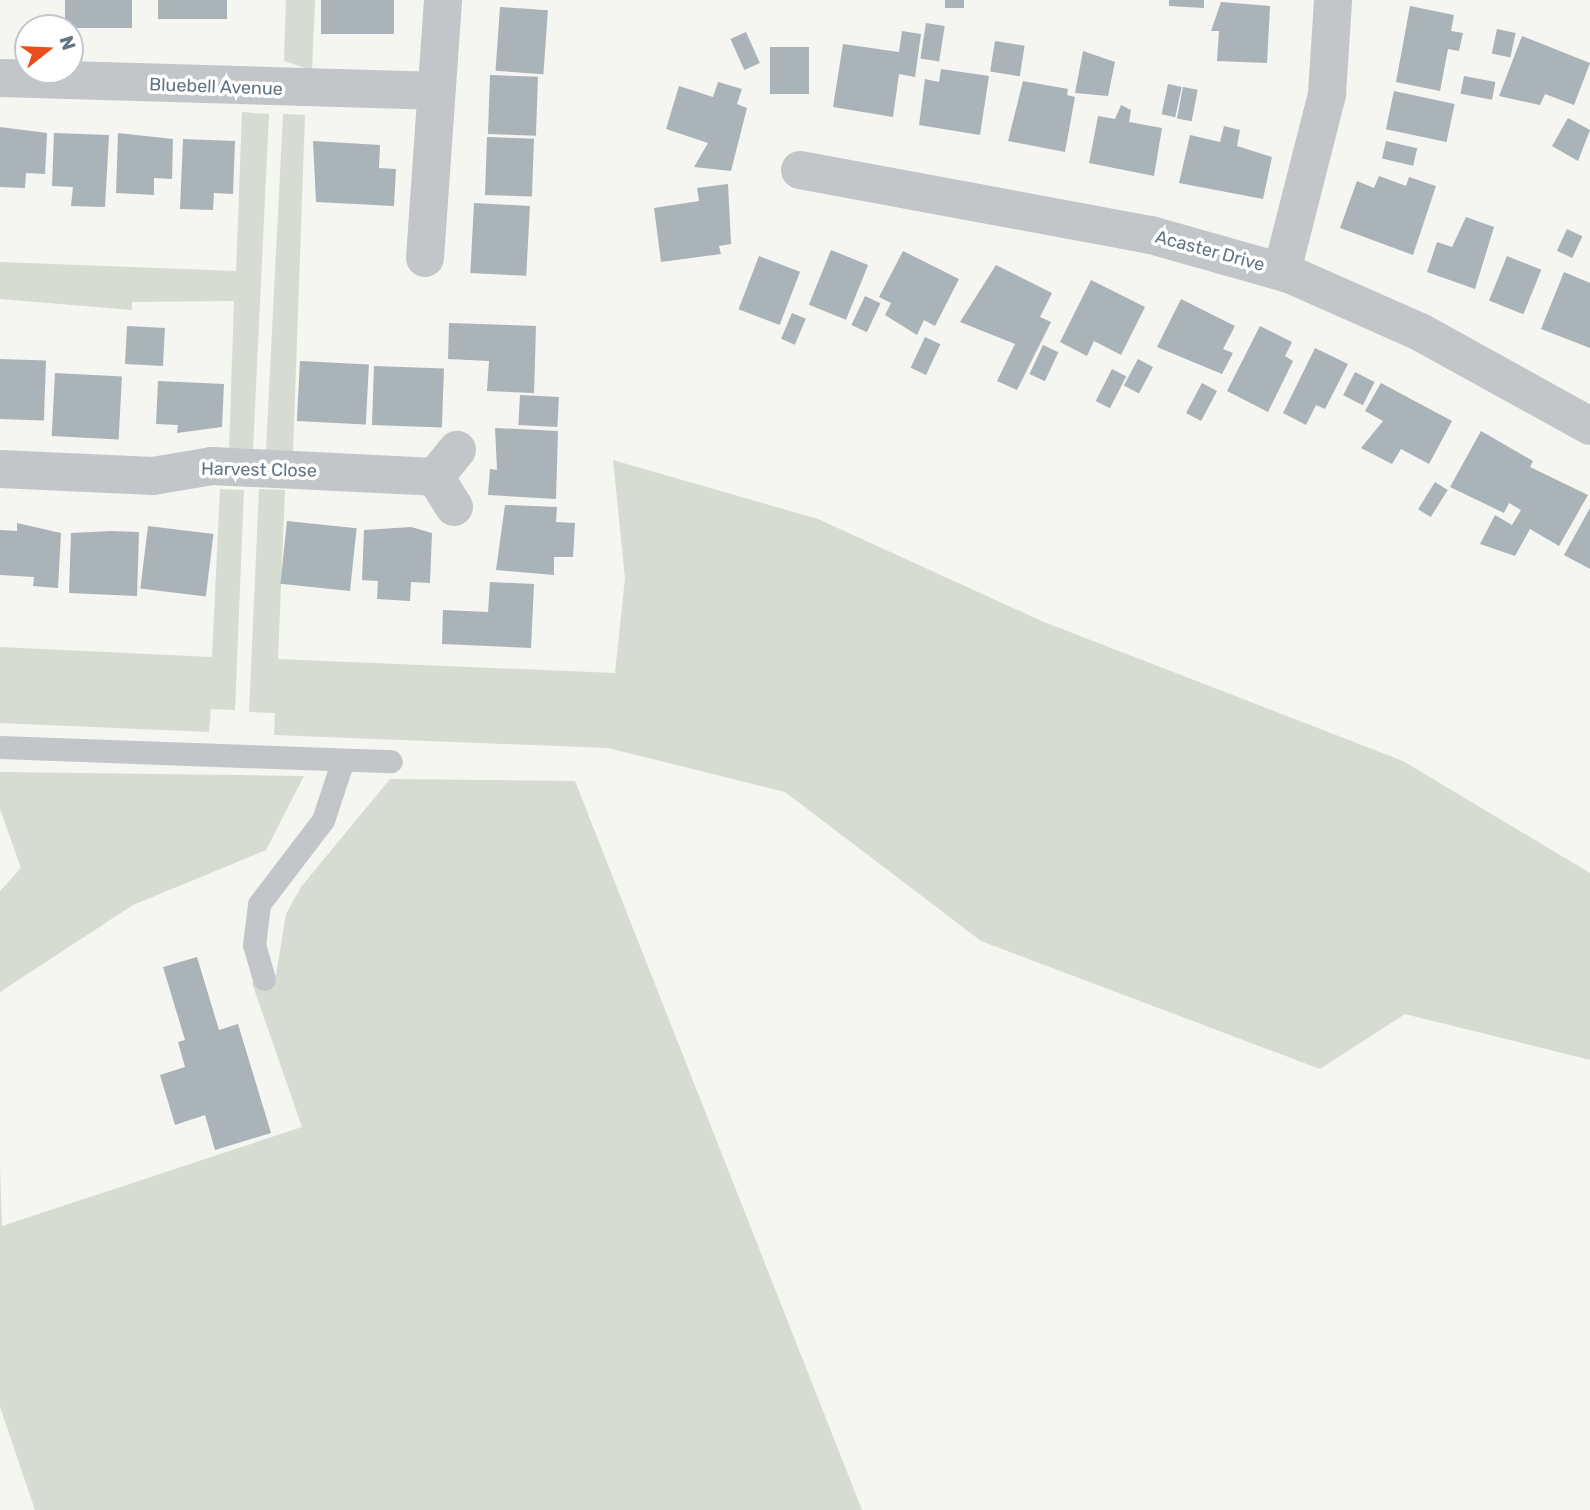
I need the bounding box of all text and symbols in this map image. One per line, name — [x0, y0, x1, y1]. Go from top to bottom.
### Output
north arrow — [14, 14, 84, 84]
text: N — [54, 33, 81, 53]
street label: Bluebell Avenue — [149, 74, 283, 100]
street label: Acaster Drive — [1153, 226, 1267, 276]
street label: Harvest Close — [201, 458, 317, 482]

